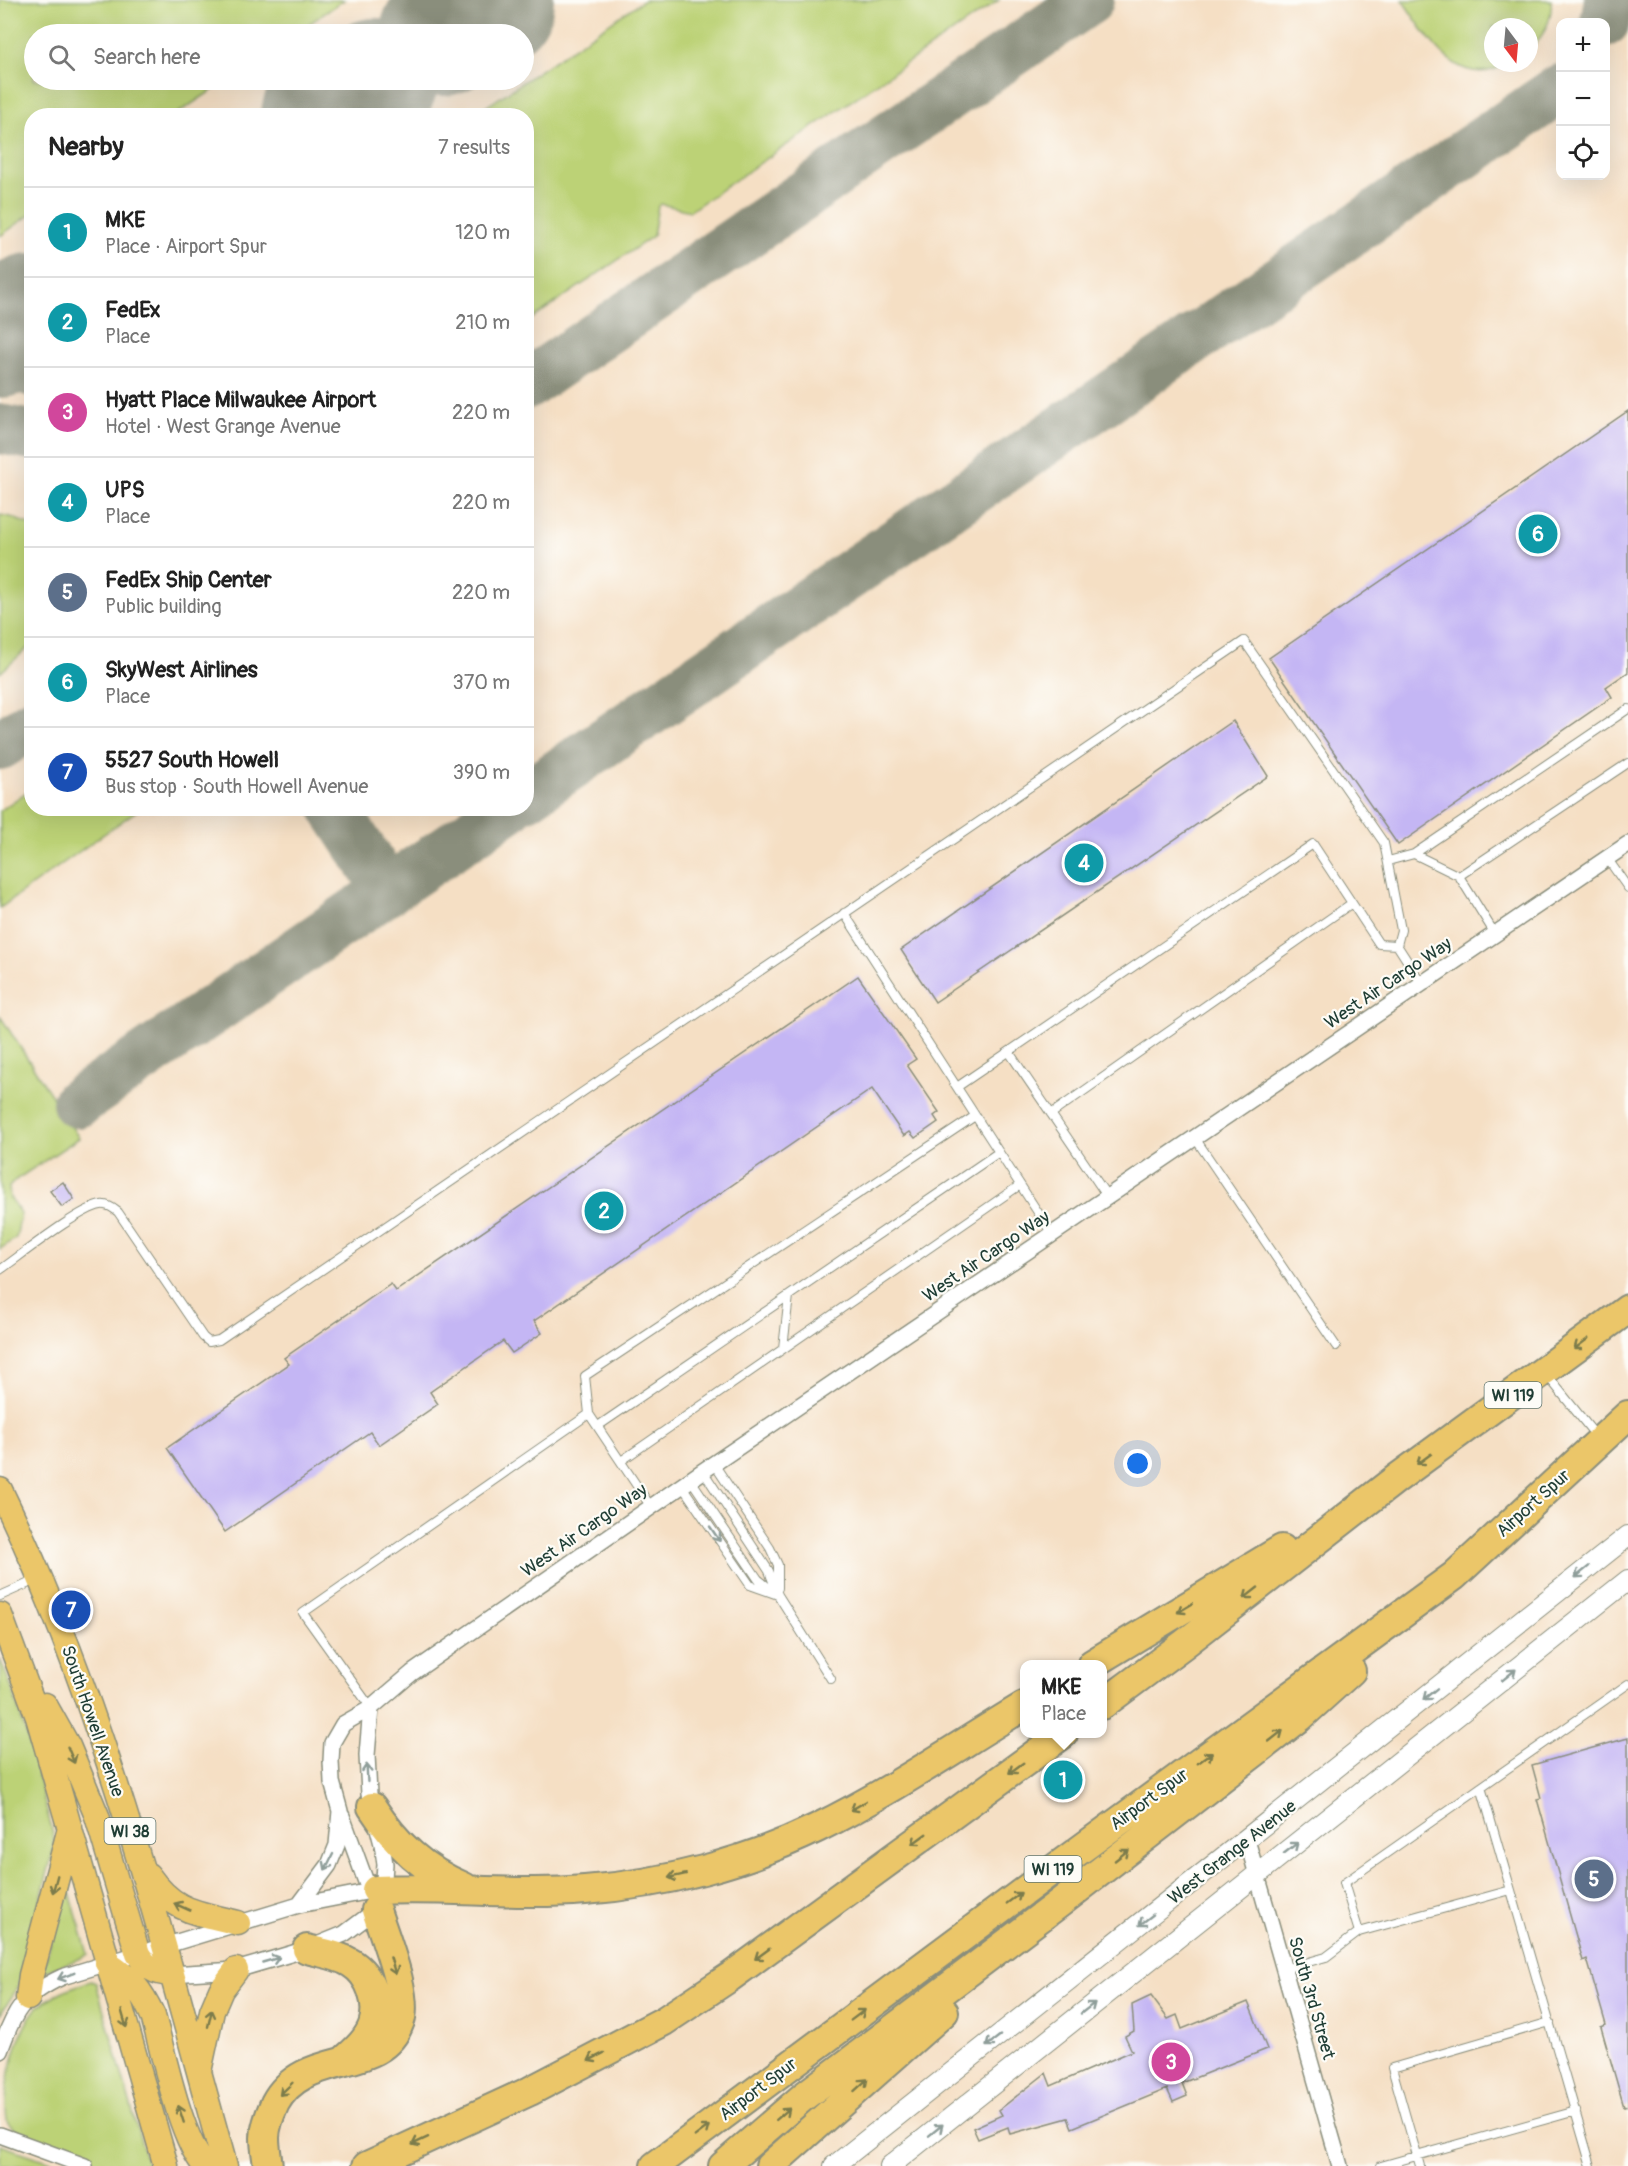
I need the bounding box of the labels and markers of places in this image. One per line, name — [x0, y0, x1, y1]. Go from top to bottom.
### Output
pin: 6 — [1518, 512, 1558, 556]
pin: 4 — [1064, 840, 1104, 886]
pin: 2 — [584, 1188, 624, 1234]
pin: 7 — [52, 1588, 90, 1632]
pin: 1 — [1044, 1758, 1082, 1802]
pin: 5 — [1574, 1856, 1614, 1902]
pin: 3 — [1152, 2040, 1190, 2084]

